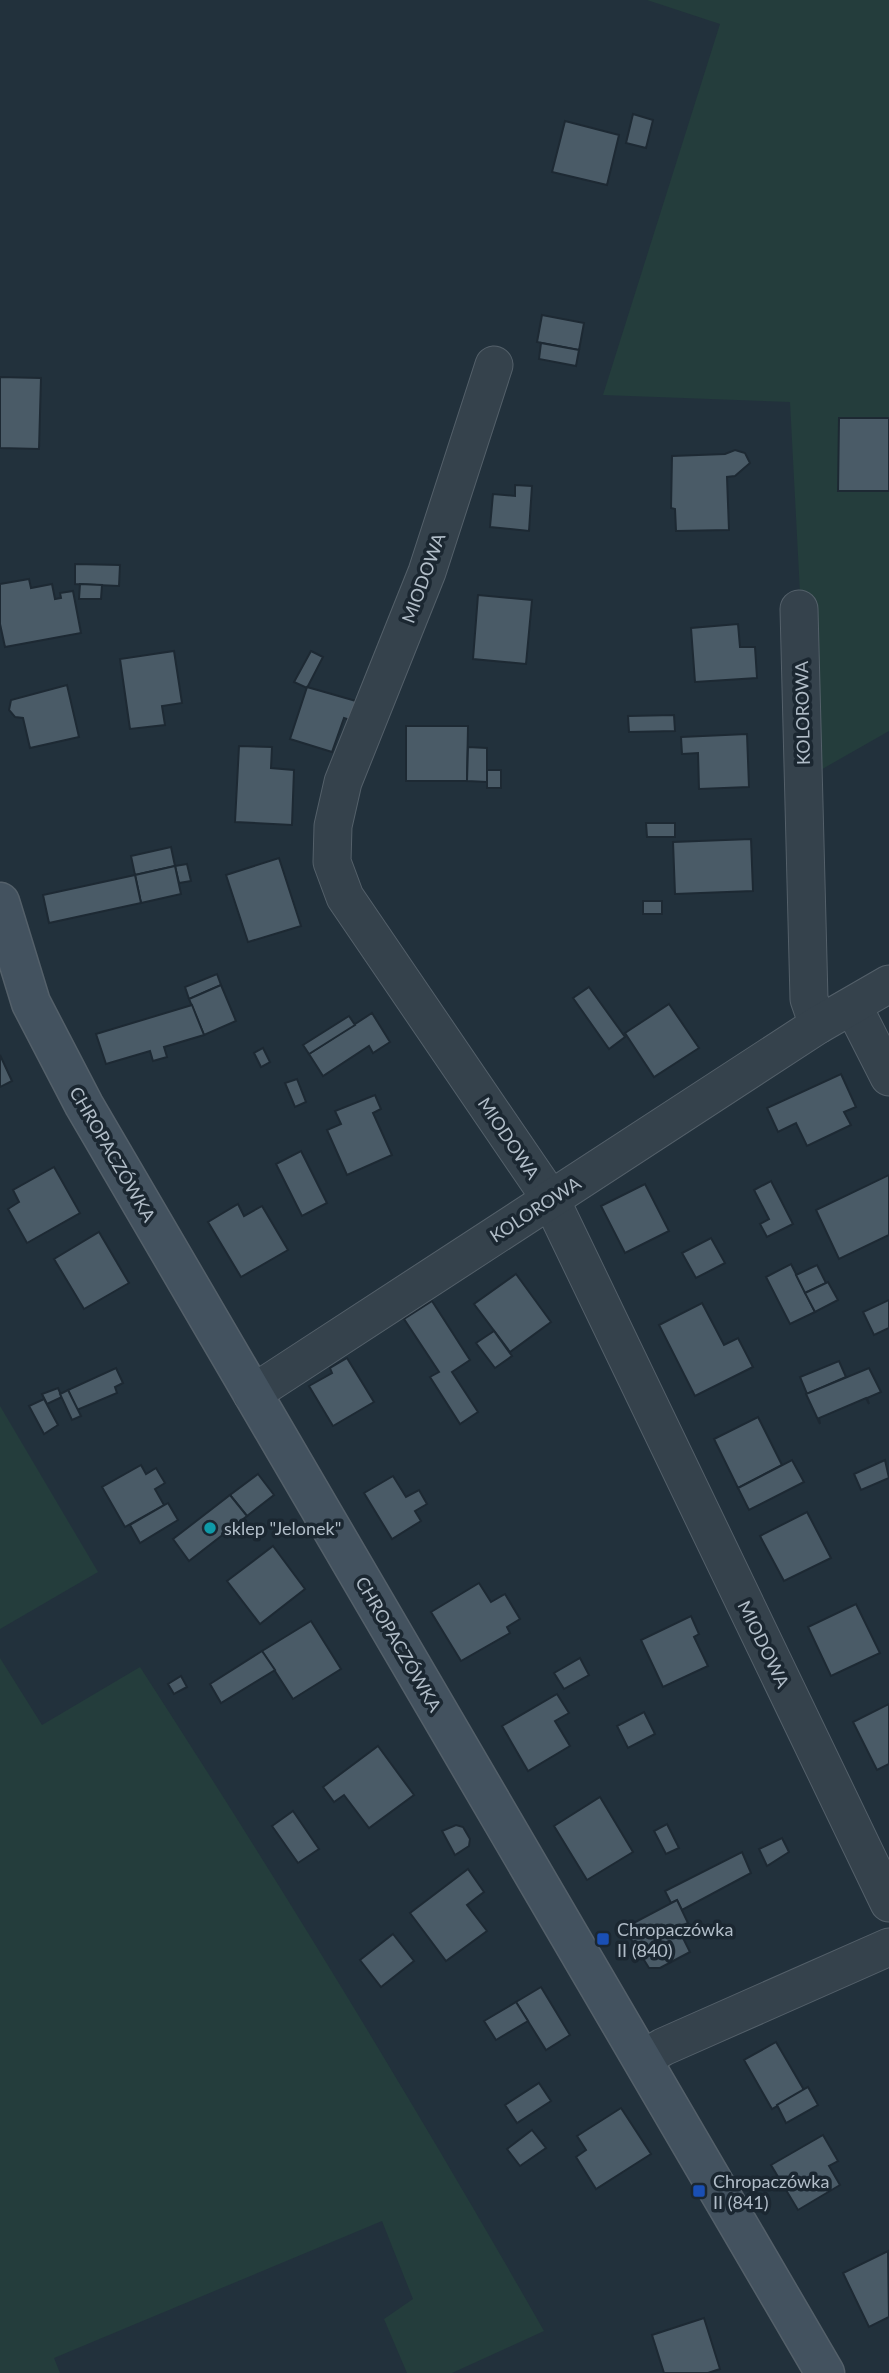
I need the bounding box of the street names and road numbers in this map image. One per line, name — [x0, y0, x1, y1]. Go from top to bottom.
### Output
street label: MIODOWA — [397, 529, 450, 626]
street label: KOLOROWA — [790, 660, 814, 765]
street label: CHROPACZÓWKA — [65, 1082, 161, 1226]
street label: MIODOWA — [474, 1093, 545, 1184]
street label: KOLOROWA — [485, 1171, 585, 1247]
street label: CHROPACZÓWKA — [351, 1572, 447, 1716]
street label: MIODOWA — [733, 1597, 795, 1692]

